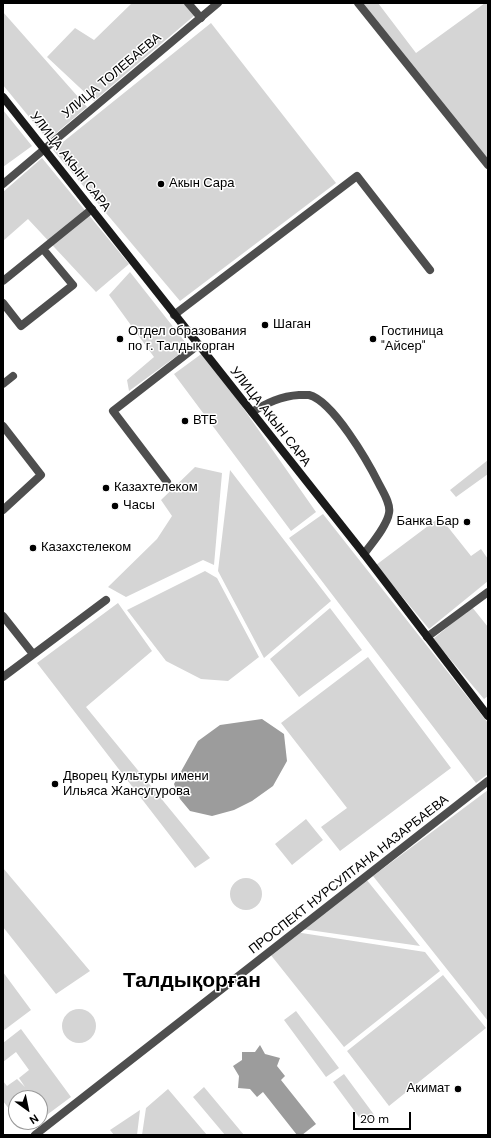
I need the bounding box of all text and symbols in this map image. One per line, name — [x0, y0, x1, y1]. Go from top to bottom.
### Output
street label: УЛИЦА ТОЛЕБАЕВА — [59, 30, 165, 122]
street label: УЛИЦА АКЫН САРА — [26, 109, 114, 215]
place label: Акын Сара — [169, 176, 235, 192]
marker: Акын Сара — [156, 179, 166, 189]
place label: Шаган — [273, 317, 311, 333]
marker: Шаган — [260, 320, 270, 330]
place label: Отдел образования по г. Талдыкорган — [128, 324, 247, 355]
place label: Гостиница "Айсер" — [381, 324, 443, 355]
marker: Отдел образования по г. Талдыкорган — [115, 334, 125, 344]
marker: Гостиница "Айсер" — [368, 334, 378, 344]
street label: УЛИЦА АКЫН САРА — [226, 364, 314, 470]
place label: ВТБ — [193, 413, 217, 429]
marker: ВТБ — [180, 416, 190, 426]
place label: Казахтелеком — [114, 480, 198, 496]
marker: Казахтелеком — [101, 483, 111, 493]
place label: Часы — [123, 498, 155, 514]
marker: Часы — [110, 501, 120, 511]
place label: Банка Бар — [396, 514, 459, 530]
marker: Банка Бар — [462, 517, 472, 527]
place label: Казахстелеком — [41, 540, 131, 556]
marker: Казахстелеком — [28, 543, 38, 553]
place label: Дворец Культуры имени Ильяса Жансугурова — [63, 769, 209, 800]
marker: Дворец Культуры имени Ильяса Жансугурова — [50, 779, 60, 789]
street label: ПРОСПЕКТ НУРСУЛТАНА НАЗАРБАЕВА — [246, 792, 452, 958]
district label: Талдықорған — [123, 968, 261, 994]
place label: Акимат — [407, 1081, 450, 1097]
marker: Акимат — [453, 1084, 463, 1094]
north arrow — [8, 1090, 48, 1130]
scale bar — [355, 1104, 413, 1130]
text: N — [27, 1111, 41, 1127]
text: 20 m — [360, 1111, 389, 1127]

